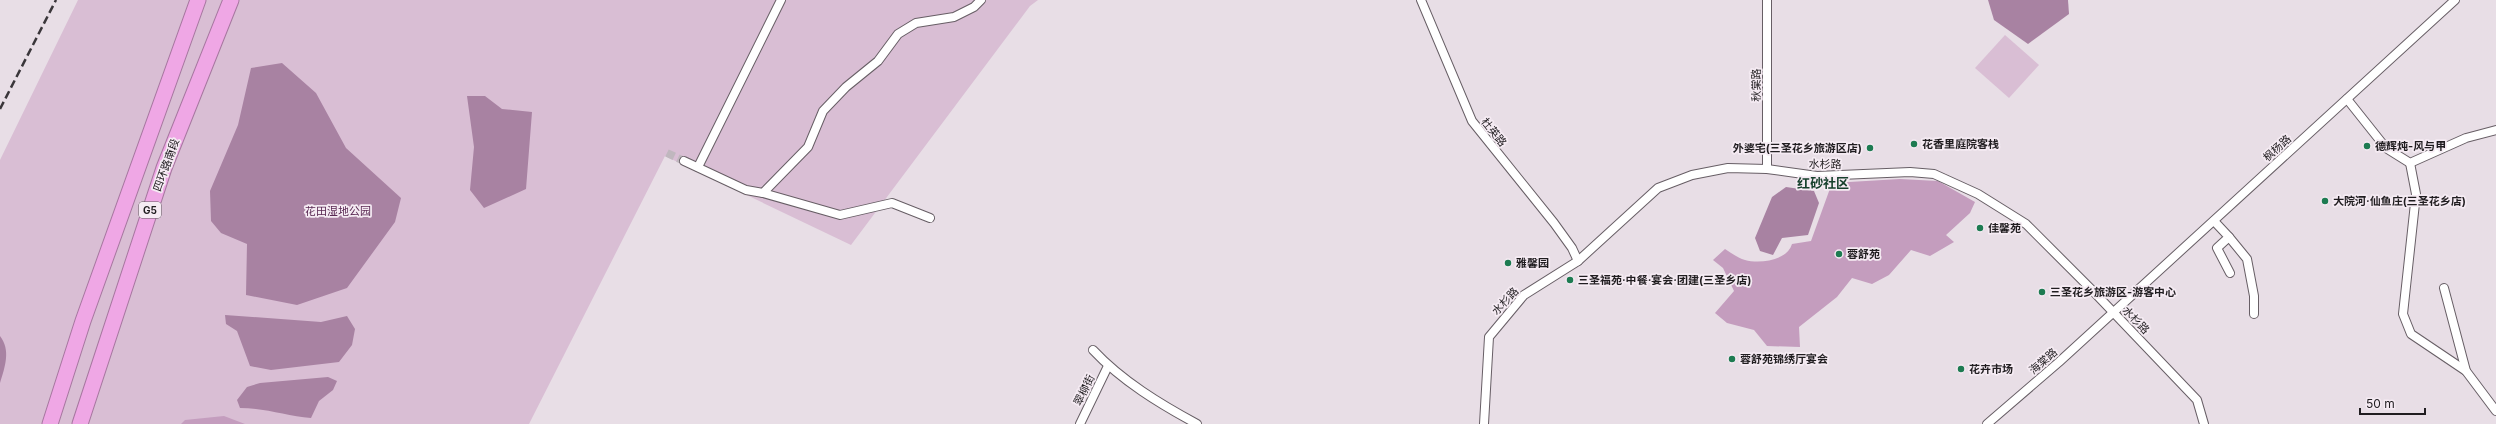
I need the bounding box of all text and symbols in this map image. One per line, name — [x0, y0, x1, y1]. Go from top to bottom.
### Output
street label: 秋棠路 — [1749, 69, 1763, 102]
street label: 杜英路 — [1478, 115, 1510, 149]
street label: 枫杨路 — [2260, 132, 2294, 164]
street label: 四环路南段 — [150, 137, 182, 193]
place label: 花香里庭院客栈 — [1922, 137, 1999, 151]
marker: 花香里庭院客栈 — [1909, 139, 1919, 149]
place label: 德辉炖-风与甲 — [2375, 139, 2446, 153]
place label: 外婆宅(三圣花乡旅游区店) — [1733, 141, 1862, 155]
marker: 德辉炖-风与甲 — [2362, 141, 2372, 151]
marker: 外婆宅(三圣花乡旅游区店) — [1865, 143, 1875, 153]
street label: 水杉路 — [1808, 157, 1842, 171]
district label: 红砂社区 — [1797, 175, 1849, 191]
place label: 大院河·仙鱼庄(三圣花乡店) — [2333, 194, 2466, 208]
marker: 大院河·仙鱼庄(三圣花乡店) — [2320, 196, 2330, 206]
road number: G5 — [139, 202, 161, 218]
park label: 花田湿地公园 — [305, 204, 371, 218]
place label: 佳馨苑 — [1988, 221, 2021, 235]
marker: 佳馨苑 — [1975, 223, 1985, 233]
place label: 蓉舒苑 — [1847, 247, 1880, 261]
marker: 蓉舒苑 — [1834, 249, 1844, 259]
place label: 雅馨园 — [1516, 256, 1549, 270]
marker: 雅馨园 — [1503, 258, 1513, 268]
place label: 三圣福苑·中餐·宴会·团建(三圣乡店) — [1578, 273, 1751, 287]
marker: 三圣福苑·中餐·宴会·团建(三圣乡店) — [1565, 275, 1575, 285]
street label: 水杉路 — [1489, 284, 1521, 318]
place label: 三圣花乡旅游区-游客中心 — [2050, 285, 2176, 299]
marker: 三圣花乡旅游区-游客中心 — [2037, 287, 2047, 297]
street label: 水杉路 — [2120, 303, 2152, 337]
street label: 海棠路 — [2026, 345, 2060, 377]
place label: 蓉舒苑锦绣厅宴会 — [1740, 352, 1828, 366]
marker: 蓉舒苑锦绣厅宴会 — [1727, 354, 1737, 364]
place label: 花卉市场 — [1969, 362, 2013, 376]
marker: 花卉市场 — [1956, 364, 1966, 374]
street label: 翠柳街 — [1070, 372, 1098, 408]
scale bar — [2360, 390, 2425, 416]
text: 50 m — [2366, 396, 2395, 411]

